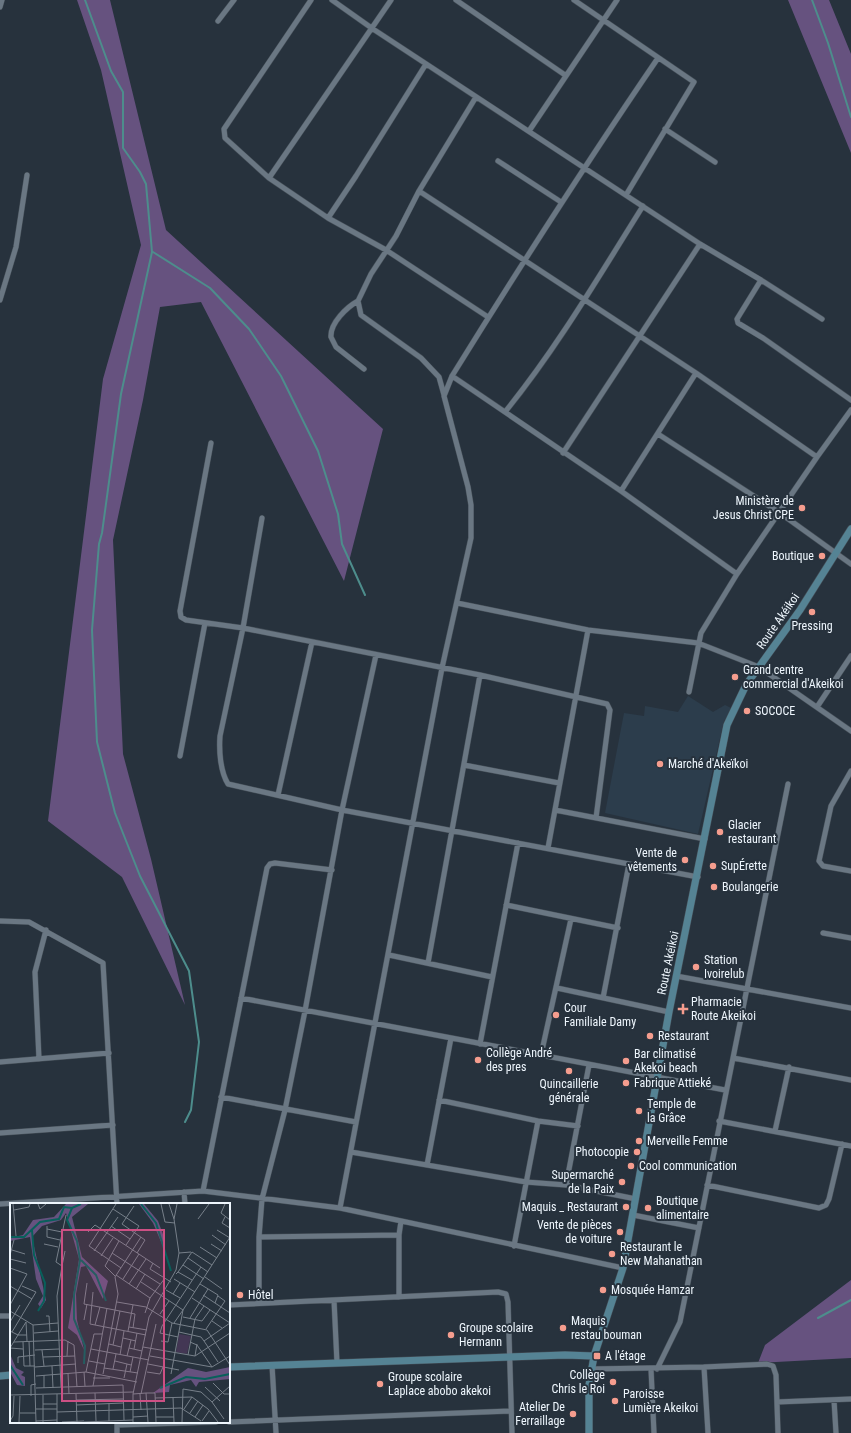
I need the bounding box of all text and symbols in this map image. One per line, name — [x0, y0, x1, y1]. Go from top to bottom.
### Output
place label: Ministère de Jesus Christ CPE — [713, 494, 794, 522]
marker: Ministère de Jesus Christ CPE — [797, 503, 807, 513]
place label: Boutique — [772, 549, 814, 563]
marker: Boutique — [817, 551, 827, 561]
street label: Route Akéikoi — [754, 590, 802, 652]
marker: Pressing — [807, 607, 817, 617]
place label: Pressing — [791, 619, 833, 633]
place label: Grand centre commercial d'Akeikoi — [743, 663, 843, 691]
marker: Grand centre commercial d'Akeikoi — [730, 672, 740, 682]
place label: SOCOCE — [755, 704, 795, 718]
marker: SOCOCE — [742, 706, 752, 716]
place label: Marché d'Akeïkoi — [668, 757, 748, 771]
marker: Marché d'Akeïkoi — [655, 759, 665, 769]
place label: Glacier restaurant — [728, 818, 777, 846]
marker: Glacier restaurant — [715, 827, 725, 837]
place label: Vente de vêtements — [628, 846, 677, 874]
marker: Vente de vêtements — [680, 855, 690, 865]
place label: SupÉrette — [721, 858, 767, 873]
marker: SupÉrette — [708, 861, 718, 871]
place label: Boulangerie — [722, 880, 779, 894]
marker: Boulangerie — [709, 882, 719, 892]
street label: Route Akéikoi — [654, 930, 682, 996]
place label: Station Ivoirelub — [704, 953, 745, 981]
marker: Station Ivoirelub — [691, 962, 701, 972]
place label: Pharmacie Route Akeikoi — [691, 995, 756, 1023]
place label: Cour Familiale Damy — [564, 1001, 636, 1029]
marker: Pharmacie Route Akeikoi — [678, 1004, 688, 1014]
marker: Cour Familiale Damy — [551, 1010, 561, 1020]
place label: Restaurant — [658, 1029, 710, 1043]
marker: Restaurant — [645, 1031, 655, 1041]
place label: Collège André des pres — [486, 1046, 552, 1074]
place label: Bar climatisé Akekoi beach — [634, 1047, 698, 1075]
marker: Collège André des pres — [473, 1055, 483, 1065]
marker: Bar climatisé Akekoi beach — [621, 1056, 631, 1066]
marker: Quincaillerie générale — [564, 1066, 574, 1076]
place label: Fabrique Attieké — [634, 1076, 711, 1090]
place label: Quincaillerie générale — [540, 1077, 599, 1105]
marker: Fabrique Attieké — [621, 1078, 631, 1088]
place label: Temple de la Grâce — [647, 1097, 696, 1125]
marker: Temple de la Grâce — [634, 1106, 644, 1116]
place label: Merveille Femme — [647, 1134, 728, 1148]
marker: Merveille Femme — [634, 1136, 644, 1146]
place label: Photocopie — [575, 1145, 629, 1159]
marker: Photocopie — [632, 1147, 642, 1157]
place label: Cool communication — [639, 1159, 737, 1173]
marker: Cool communication — [626, 1161, 636, 1171]
place label: Supermarché de la Paix — [551, 1168, 614, 1196]
marker: Supermarché de la Paix — [617, 1177, 627, 1187]
place label: Boutique alimentaire — [656, 1194, 709, 1222]
place label: Maquis _ Restaurant — [522, 1200, 618, 1214]
marker: Maquis _ Restaurant — [621, 1202, 631, 1212]
inset map — [10, 1203, 230, 1423]
marker: Boutique alimentaire — [643, 1203, 653, 1213]
place label: Vente de pièces de voiture — [537, 1218, 612, 1246]
marker: Vente de pièces de voiture — [615, 1227, 625, 1237]
place label: Restaurant le New Mahanathan — [620, 1240, 703, 1268]
marker: Restaurant le New Mahanathan — [607, 1249, 617, 1259]
place label: Mosquée Hamzar — [611, 1283, 695, 1297]
marker: Mosquée Hamzar — [598, 1285, 608, 1295]
place label: Hôtel — [248, 1288, 273, 1302]
marker: Hôtel — [235, 1290, 245, 1300]
place label: Maquis restau bouman — [571, 1314, 642, 1342]
place label: Groupe scolaire Hermann — [459, 1321, 534, 1349]
marker: Maquis restau bouman — [558, 1323, 568, 1333]
marker: Groupe scolaire Hermann — [446, 1330, 456, 1340]
place label: A l'étage — [605, 1349, 646, 1363]
marker: A l'étage — [592, 1351, 602, 1361]
place label: Collège Chris le Roi — [551, 1368, 605, 1396]
place label: Groupe scolaire Laplace abobo akekoi — [388, 1370, 491, 1398]
marker: Collège Chris le Roi — [608, 1377, 618, 1387]
marker: Groupe scolaire Laplace abobo akekoi — [375, 1379, 385, 1389]
place label: Paroisse Lumière Akeikoi — [623, 1387, 698, 1415]
marker: Paroisse Lumière Akeikoi — [610, 1396, 620, 1406]
place label: Atelier De Ferraillage — [515, 1400, 565, 1428]
marker: Atelier De Ferraillage — [568, 1409, 578, 1419]

